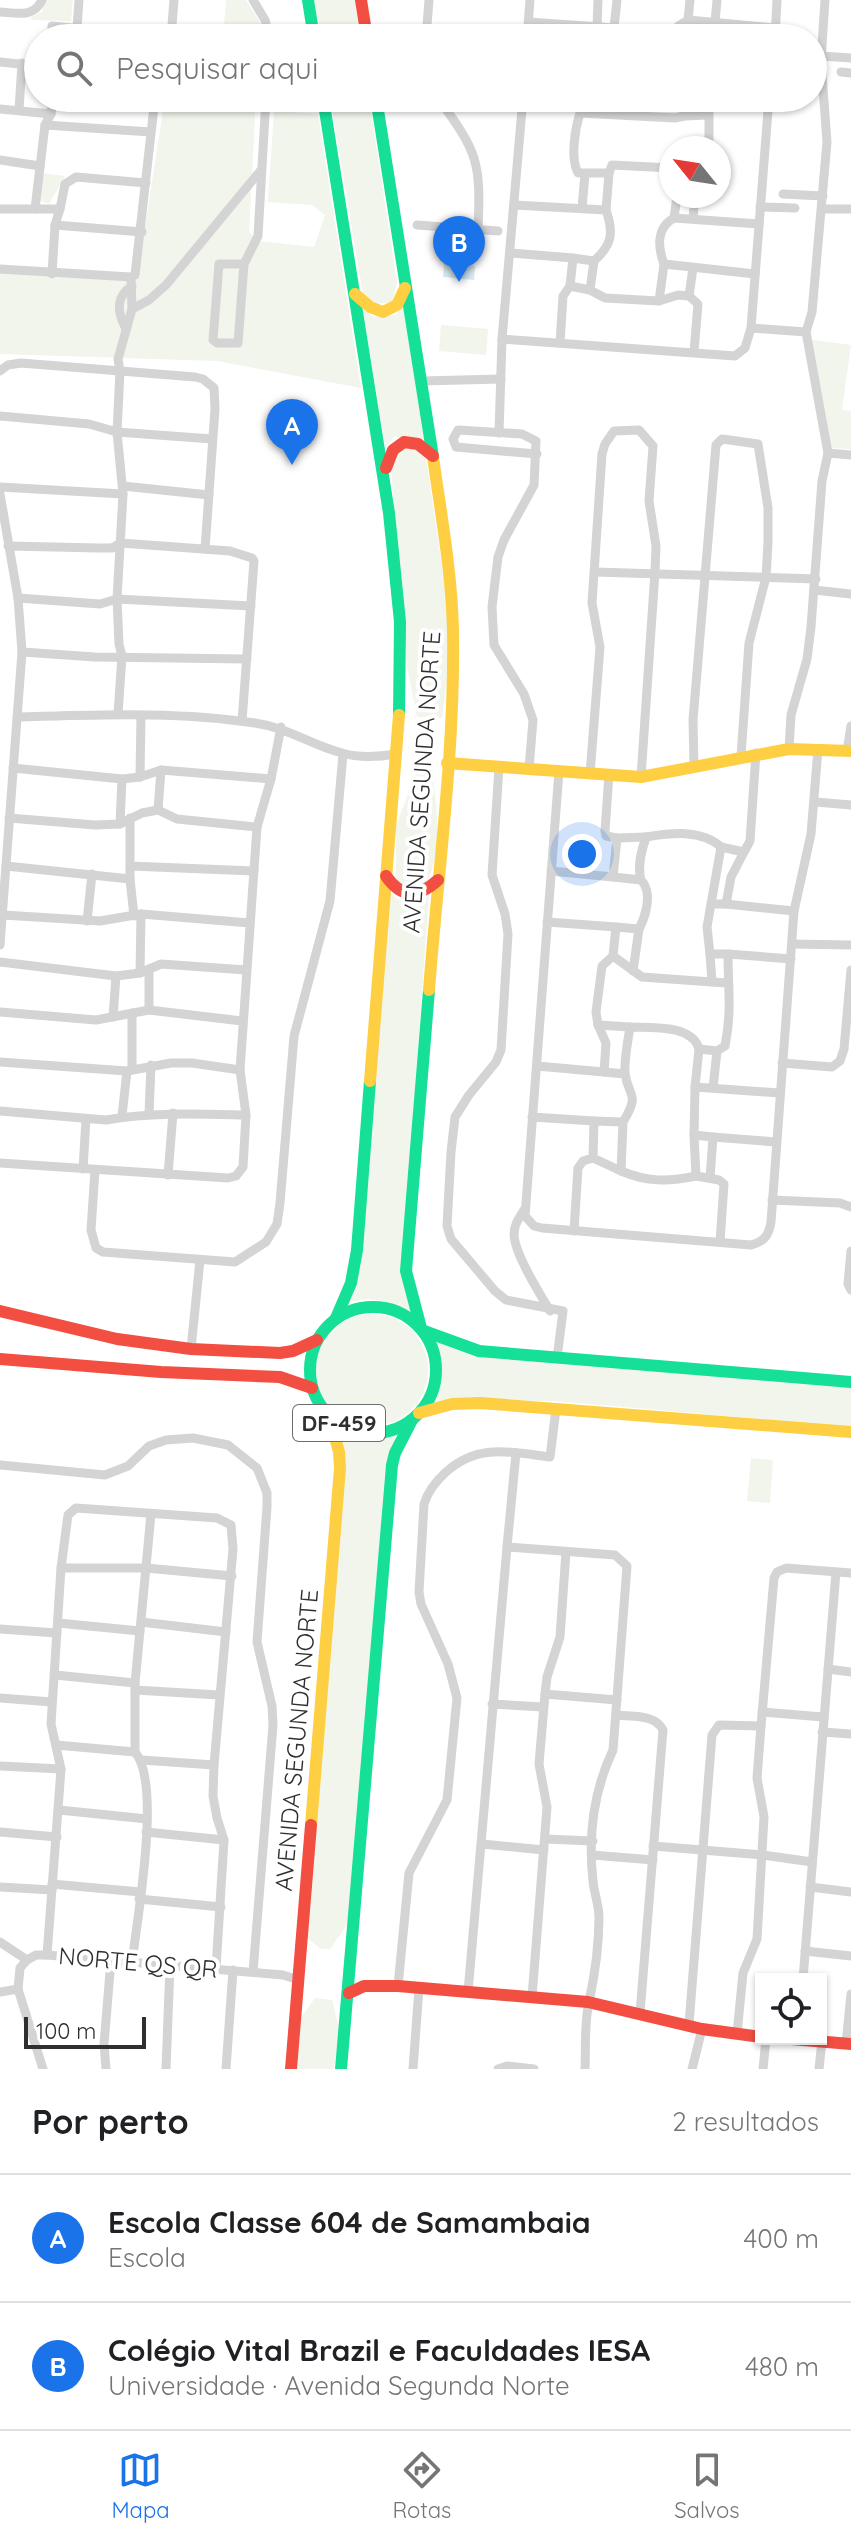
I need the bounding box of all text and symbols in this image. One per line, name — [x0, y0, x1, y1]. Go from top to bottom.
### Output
search box — [24, 24, 827, 112]
icon: search — [52, 46, 96, 90]
text: Pesquisar aqui — [116, 49, 318, 87]
north arrow — [659, 136, 731, 208]
pin: B — [433, 216, 485, 282]
pin: A — [266, 399, 318, 465]
street label: AVENIDA SEGUNDA NORTE — [395, 630, 447, 934]
your location — [562, 834, 602, 874]
road number: DF-459 — [293, 1405, 385, 1441]
street label: AVENIDA SEGUNDA NORTE — [268, 1588, 324, 1892]
street label: NORTE QS QR — [57, 1940, 219, 1984]
map controls — [755, 1973, 827, 2045]
button: locate — [755, 1973, 827, 2045]
scale bar — [24, 2013, 146, 2049]
text: 100 m — [36, 2017, 96, 2045]
text: Por perto — [32, 2100, 189, 2143]
text: 2 resultados — [672, 2105, 819, 2138]
text: Escola Classe 604 de Samambaia — [108, 2203, 591, 2241]
text: A — [50, 2222, 66, 2255]
text: 400 m — [744, 2222, 819, 2255]
text: Escola — [108, 2241, 186, 2274]
text: Colégio Vital Brazil e Faculdades IESA — [108, 2331, 650, 2369]
text: B — [49, 2350, 67, 2383]
text: 480 m — [745, 2350, 819, 2383]
text: Universidade · Avenida Segunda Norte — [108, 2369, 570, 2402]
tab: Mapa — [111, 2448, 170, 2524]
tab: Rotas — [392, 2448, 451, 2524]
tab: Salvos — [674, 2448, 740, 2524]

